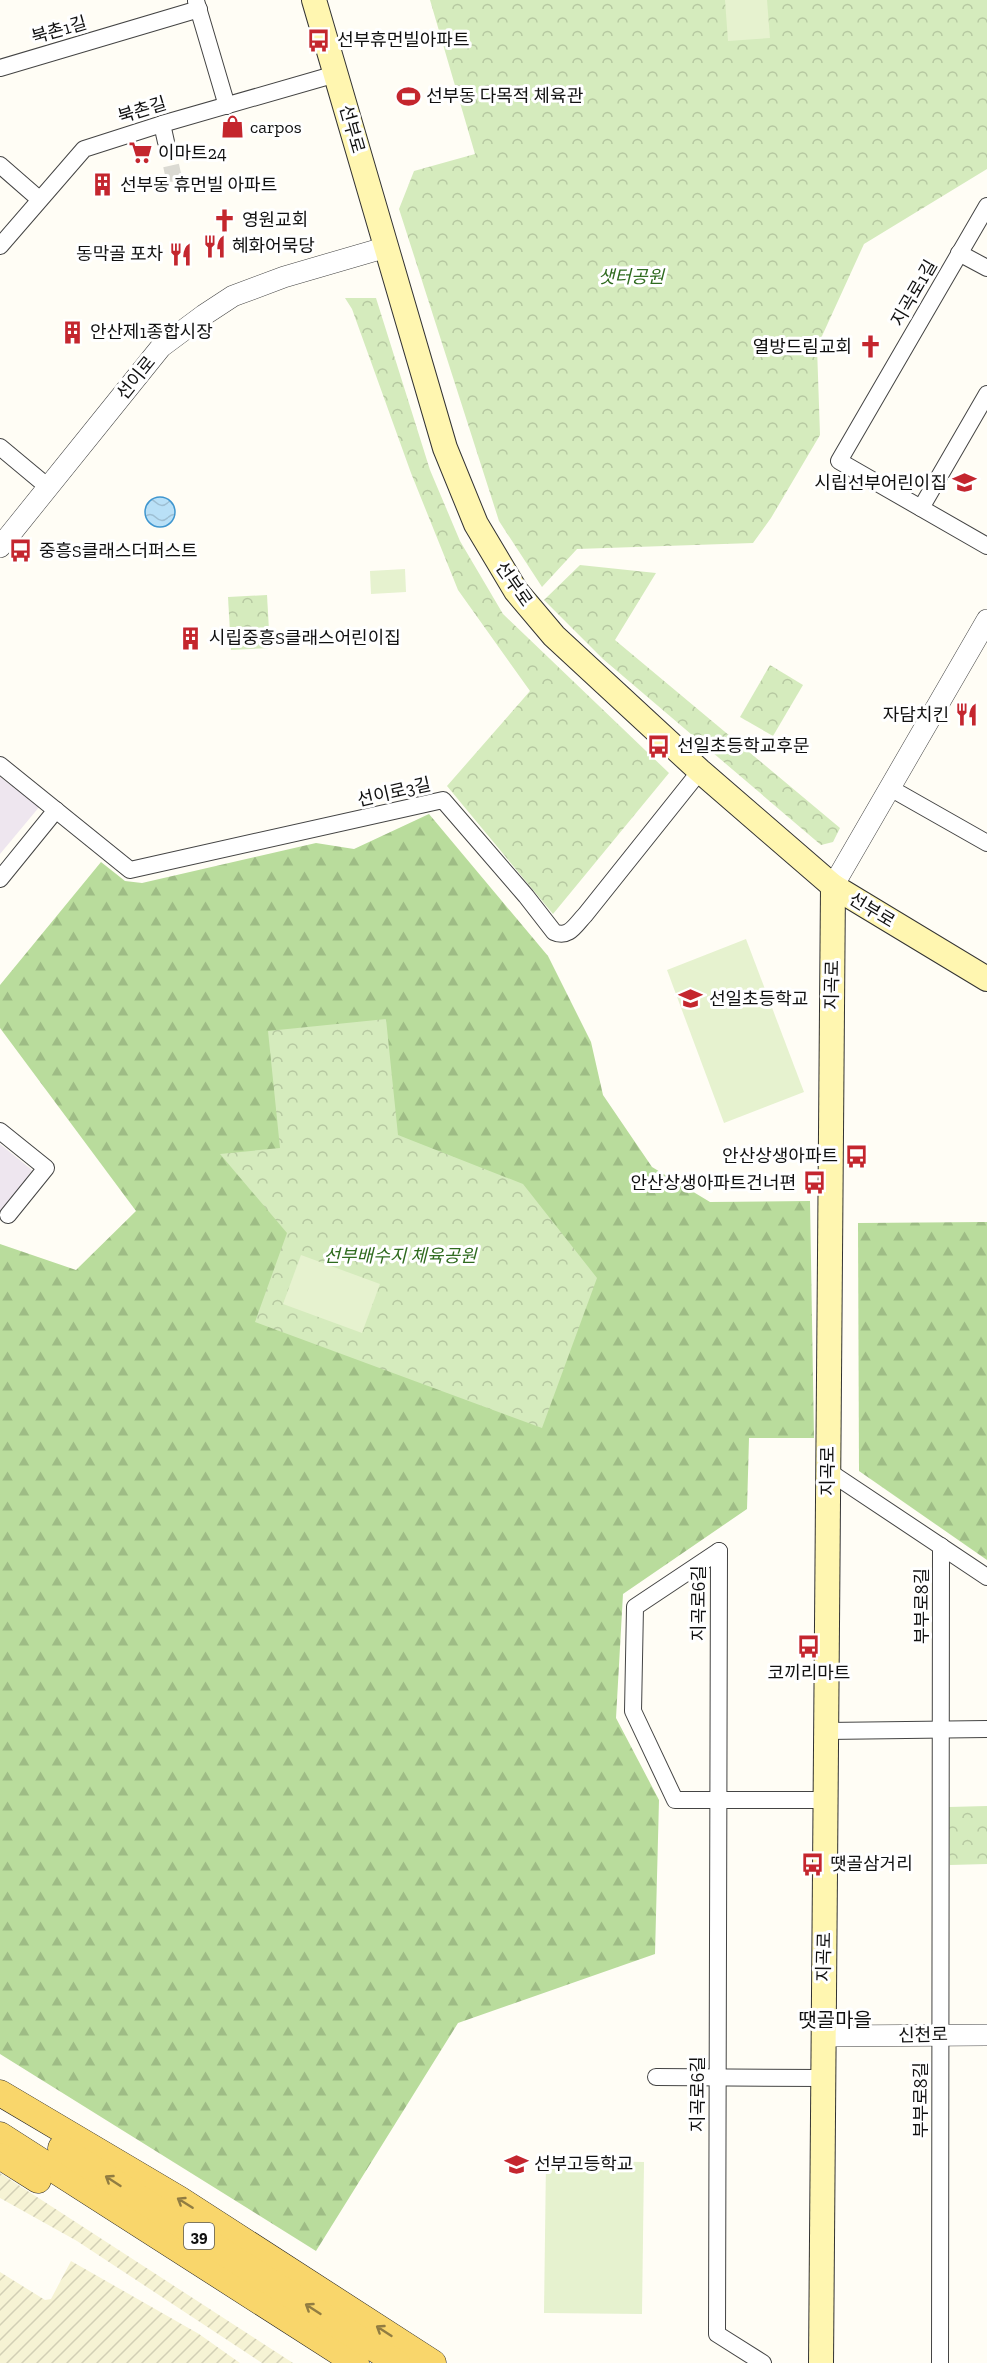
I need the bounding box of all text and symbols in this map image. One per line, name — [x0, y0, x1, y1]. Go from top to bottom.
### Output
street label: 북촌1길 — [29, 12, 89, 48]
bus stop icon: 선부휴먼빌아파트 — [306, 27, 332, 53]
place label: 선부휴먼빌아파트 — [337, 29, 469, 51]
sports icon: 선부동 다목적 체육관 — [395, 83, 421, 109]
place label: 선부동 다목적 체육관 — [426, 85, 584, 107]
street label: 북촌길 — [115, 92, 169, 128]
street label: 선부로 — [335, 102, 369, 156]
shop icon: carpos — [219, 114, 245, 140]
place label: carpos — [250, 116, 302, 138]
supermarket icon: 이마트24 — [127, 140, 153, 166]
place label: 이마트24 — [158, 142, 227, 164]
building icon: 선부동 휴먼빌 아파트 — [89, 172, 115, 198]
place label: 선부동 휴먼빌 아파트 — [120, 174, 277, 196]
church icon: 영원교회 — [211, 207, 237, 233]
place label: 영원교회 — [242, 209, 308, 231]
restaurant icon: 혜화어묵당 — [201, 233, 227, 259]
place label: 혜화어묵당 — [232, 235, 315, 257]
restaurant icon: 동막골 포차 — [168, 241, 194, 267]
place label: 동막골 포차 — [76, 243, 163, 265]
street label: 지곡로1길 — [886, 256, 942, 330]
park label: 샛터공원 — [598, 266, 666, 288]
building icon: 안산제1종합시장 — [59, 319, 85, 345]
place label: 안산제1종합시장 — [90, 321, 213, 343]
church icon: 열방드림교회 — [857, 334, 883, 360]
place label: 열방드림교회 — [753, 336, 852, 358]
street label: 선이로 — [112, 352, 160, 404]
school or university icon: 시립선부어린이집 — [952, 470, 978, 496]
place label: 시립선부어린이집 — [815, 472, 947, 494]
bus stop icon: 중흥S클래스더퍼스트 — [8, 538, 34, 564]
place label: 중흥S클래스더퍼스트 — [39, 540, 198, 562]
street label: 선부로 — [491, 557, 537, 611]
building icon: 시립중흥S클래스어린이집 — [178, 625, 204, 651]
place label: 시립중흥S클래스어린이집 — [209, 627, 401, 649]
restaurant icon: 자담치킨 — [954, 702, 980, 728]
place label: 자담치킨 — [883, 704, 949, 726]
bus stop icon: 선일초등학교후문 — [646, 733, 672, 759]
place label: 선일초등학교후문 — [677, 735, 809, 757]
street label: 선이로3길 — [355, 773, 433, 811]
street label: 선부로 — [845, 888, 899, 932]
street label: 지곡로 — [821, 960, 843, 1010]
school or university icon: 선일초등학교 — [678, 986, 704, 1012]
place label: 선일초등학교 — [709, 988, 808, 1010]
bus stop icon: 안산상생아파트 — [843, 1143, 869, 1169]
place label: 안산상생아파트 — [722, 1145, 838, 1167]
bus stop icon: 안산상생아파트건너편 — [801, 1170, 827, 1196]
place label: 안산상생아파트건너편 — [630, 1172, 796, 1194]
park label: 선부배수지 체육공원 — [324, 1245, 478, 1267]
street label: 지곡로 — [817, 1446, 839, 1496]
street label: 지곡로6길 — [688, 1565, 710, 1641]
street label: 부부로8길 — [911, 1568, 933, 1644]
bus stop icon: 코끼리마트 — [796, 1634, 822, 1660]
place label: 코끼리마트 — [768, 1662, 850, 1684]
bus stop icon: 땟골삼거리 — [799, 1851, 825, 1877]
place label: 땟골삼거리 — [830, 1853, 913, 1875]
street label: 지곡로 — [813, 1932, 835, 1982]
district label: 땟골마을 — [798, 2008, 872, 2032]
street label: 신천로 — [898, 2024, 948, 2046]
street label: 지곡로6길 — [687, 2056, 709, 2132]
street label: 부부로8길 — [910, 2062, 932, 2138]
school or university icon: 선부고등학교 — [503, 2151, 529, 2177]
place label: 선부고등학교 — [534, 2153, 633, 2175]
one-way arrow — [105, 2175, 122, 2187]
one-way arrow — [177, 2196, 194, 2208]
road number: 39 — [184, 2223, 214, 2249]
one-way arrow — [305, 2303, 321, 2315]
one-way arrow — [376, 2325, 393, 2337]

